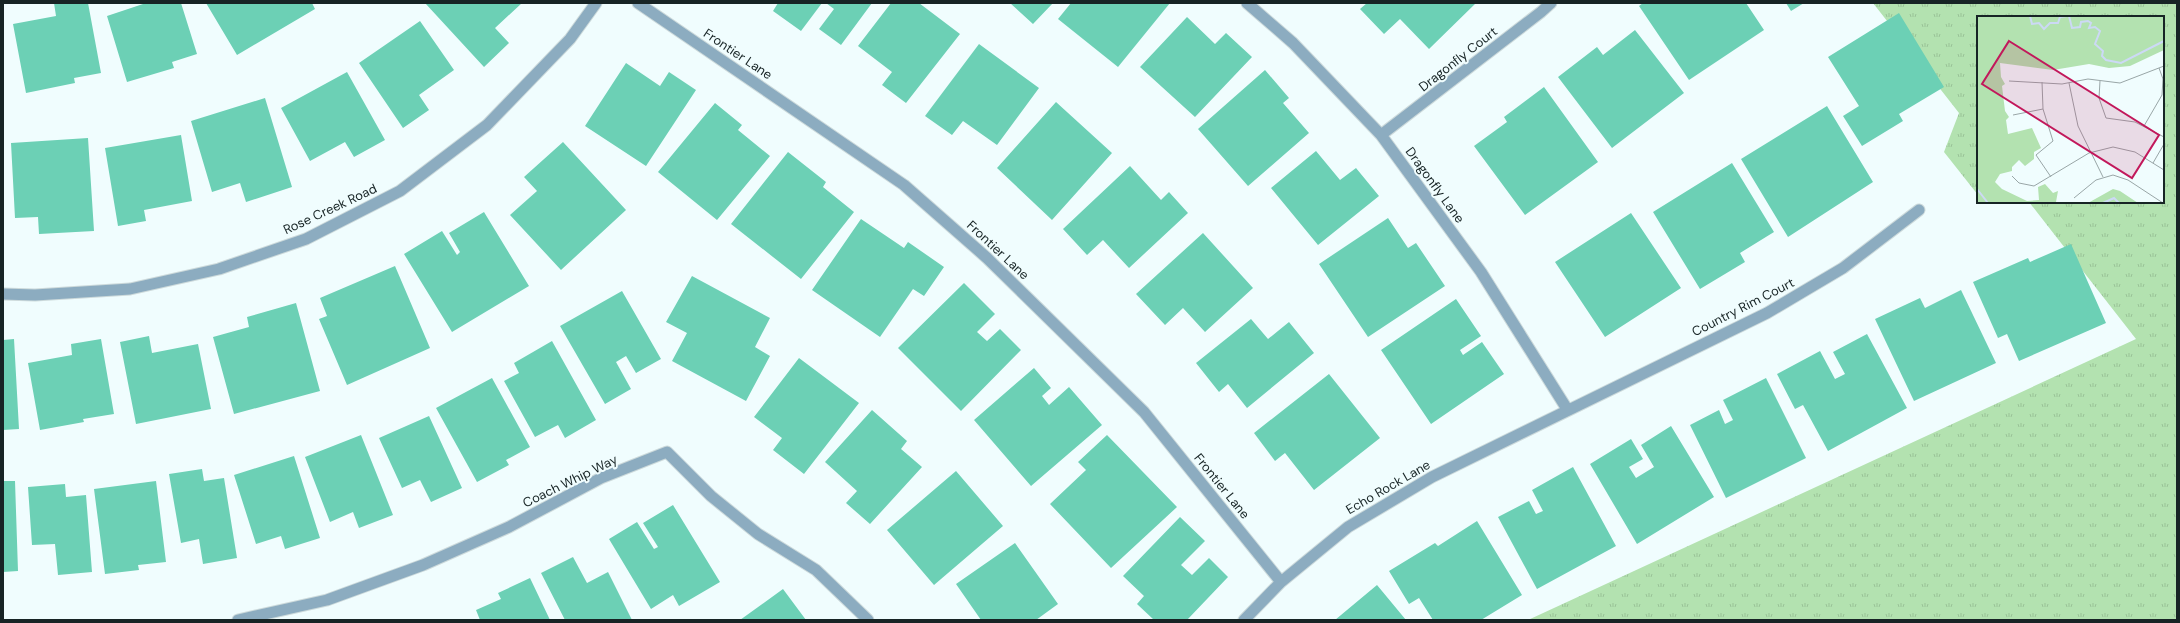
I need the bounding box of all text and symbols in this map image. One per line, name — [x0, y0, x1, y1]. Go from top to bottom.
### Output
inset map — [1977, 16, 2164, 203]
street label: Dragonfly Court — [1415, 23, 1501, 95]
street label: Frontier Lane — [700, 25, 776, 83]
street label: Dragonfly Lane — [1402, 144, 1468, 226]
street label: Rose Creek Road — [280, 180, 380, 238]
street label: Frontier Lane — [963, 217, 1033, 283]
street label: Country Rim Court — [1689, 274, 1797, 340]
street label: Frontier Lane — [1190, 450, 1254, 522]
street label: Coach Whip Way — [520, 451, 620, 511]
street label: Echo Rock Lane — [1343, 456, 1433, 518]

